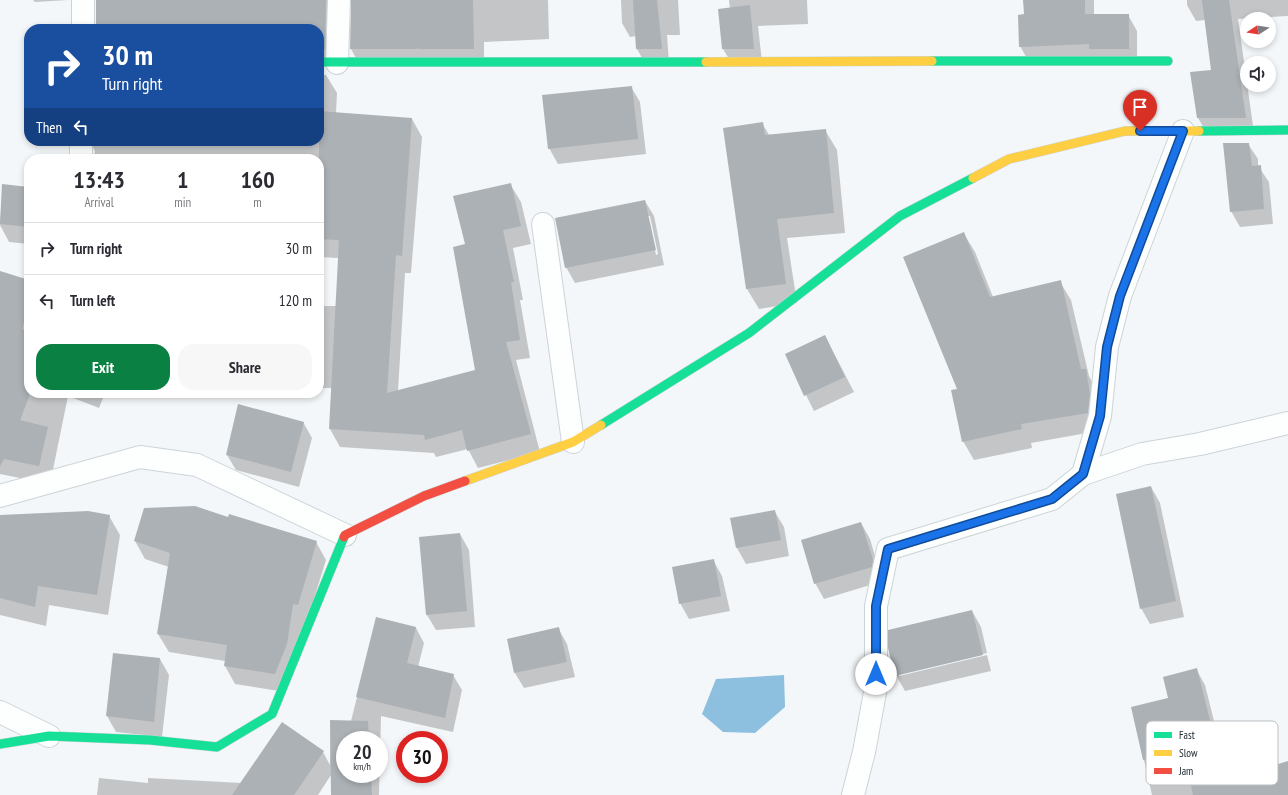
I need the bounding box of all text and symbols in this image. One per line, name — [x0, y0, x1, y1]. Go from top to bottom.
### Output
north arrow — [1240, 12, 1276, 48]
map controls — [1240, 12, 1276, 92]
text: 30 m — [102, 36, 153, 73]
icon: right — [36, 40, 88, 92]
button: sound — [1240, 56, 1276, 92]
text: Turn right — [102, 72, 162, 95]
pin — [1123, 90, 1157, 131]
icon: arrive — [1129, 96, 1151, 118]
icon: left — [70, 116, 92, 138]
text: Then — [36, 118, 62, 137]
text: 13:43 — [73, 164, 125, 195]
text: 1 — [177, 164, 188, 195]
text: 160 — [240, 164, 275, 195]
text: Arrival — [84, 194, 114, 211]
text: min — [174, 194, 191, 211]
text: m — [253, 194, 262, 211]
icon: right — [36, 238, 58, 260]
text: Turn right — [70, 239, 122, 258]
text: 30 m — [286, 239, 312, 258]
icon: left — [36, 290, 58, 312]
text: Turn left — [70, 291, 115, 310]
text: 120 m — [279, 291, 312, 310]
button: Exit — [36, 344, 170, 390]
button: Share — [178, 344, 312, 390]
position arrow — [855, 653, 897, 695]
legend — [1146, 721, 1278, 785]
text: Fast — [1179, 728, 1195, 742]
speed limit sign: 30 — [396, 731, 448, 783]
text: 20 — [352, 739, 372, 765]
text: Slow — [1179, 746, 1198, 760]
text: km/h — [353, 760, 371, 773]
text: Jam — [1178, 764, 1193, 778]

